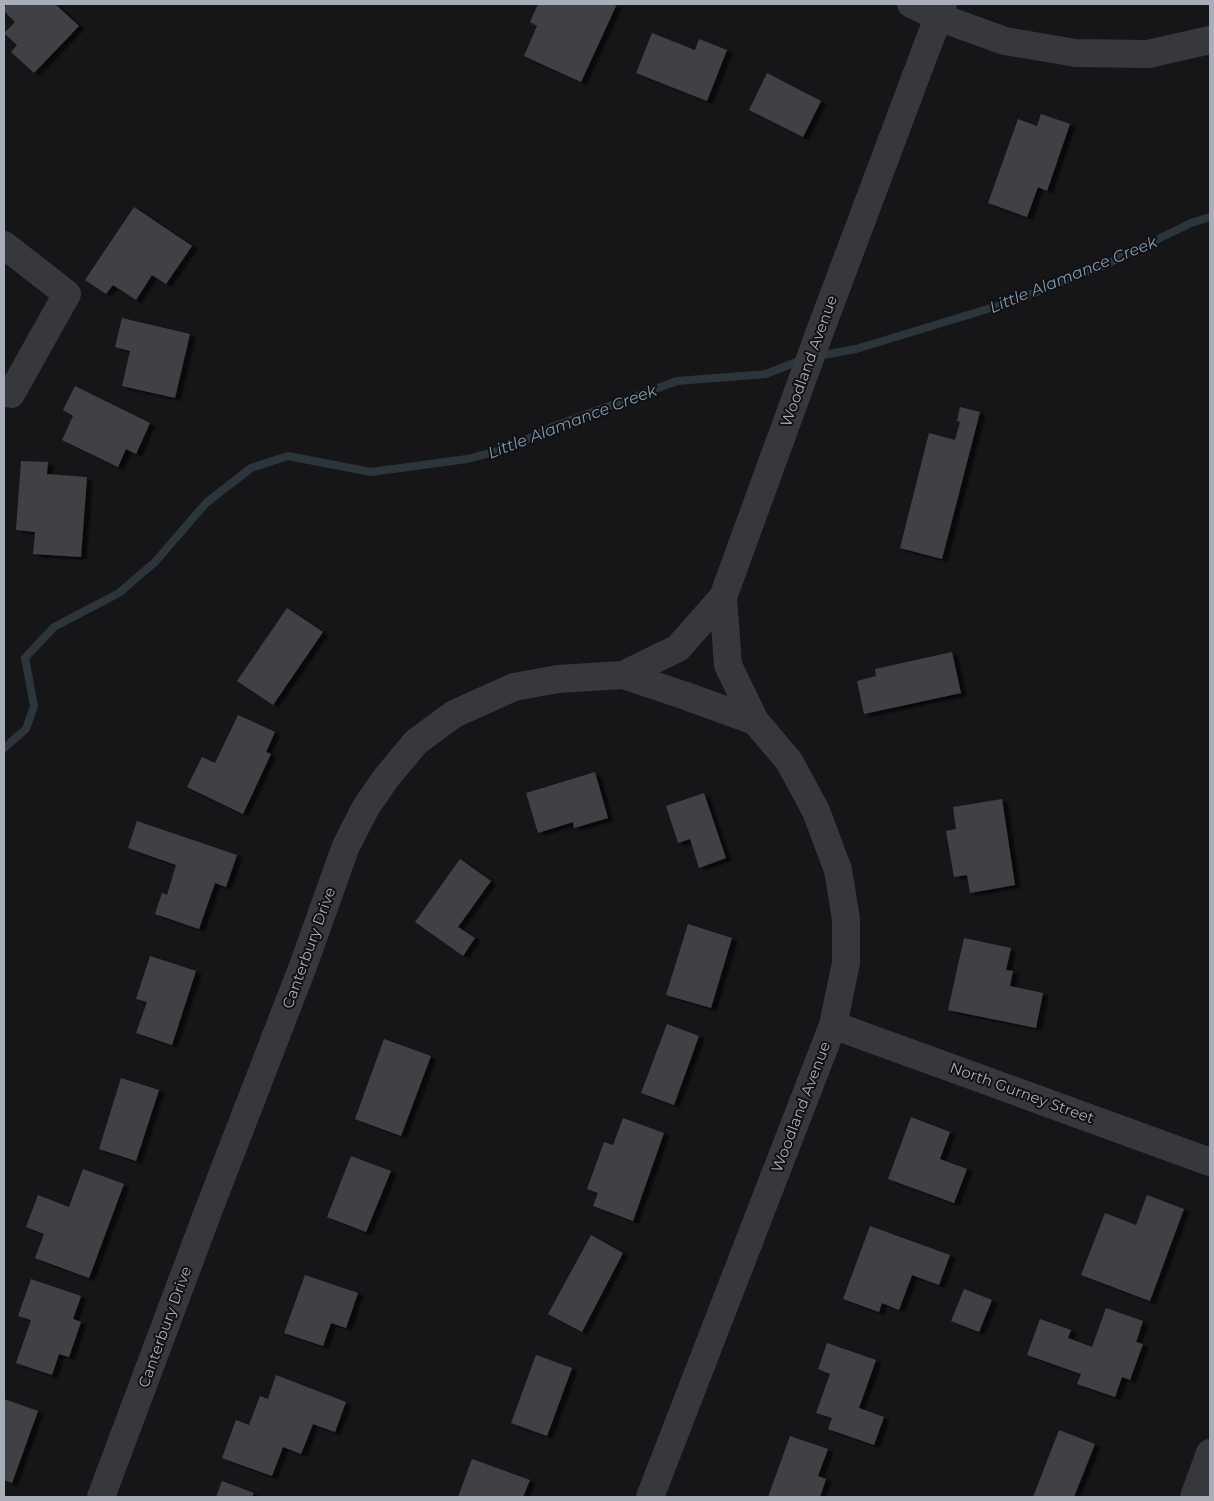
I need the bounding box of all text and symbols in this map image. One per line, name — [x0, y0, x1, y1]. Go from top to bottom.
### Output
water label: Little Alamance Creek — [987, 232, 1161, 317]
street label: Woodland Avenue — [776, 292, 841, 429]
water label: Little Alamance Creek — [485, 380, 661, 462]
street label: Canterbury Drive — [278, 885, 339, 1011]
street label: Woodland Avenue — [767, 1039, 834, 1175]
street label: North Gurney Street — [947, 1058, 1097, 1127]
street label: Canterbury Drive — [134, 1264, 195, 1390]

